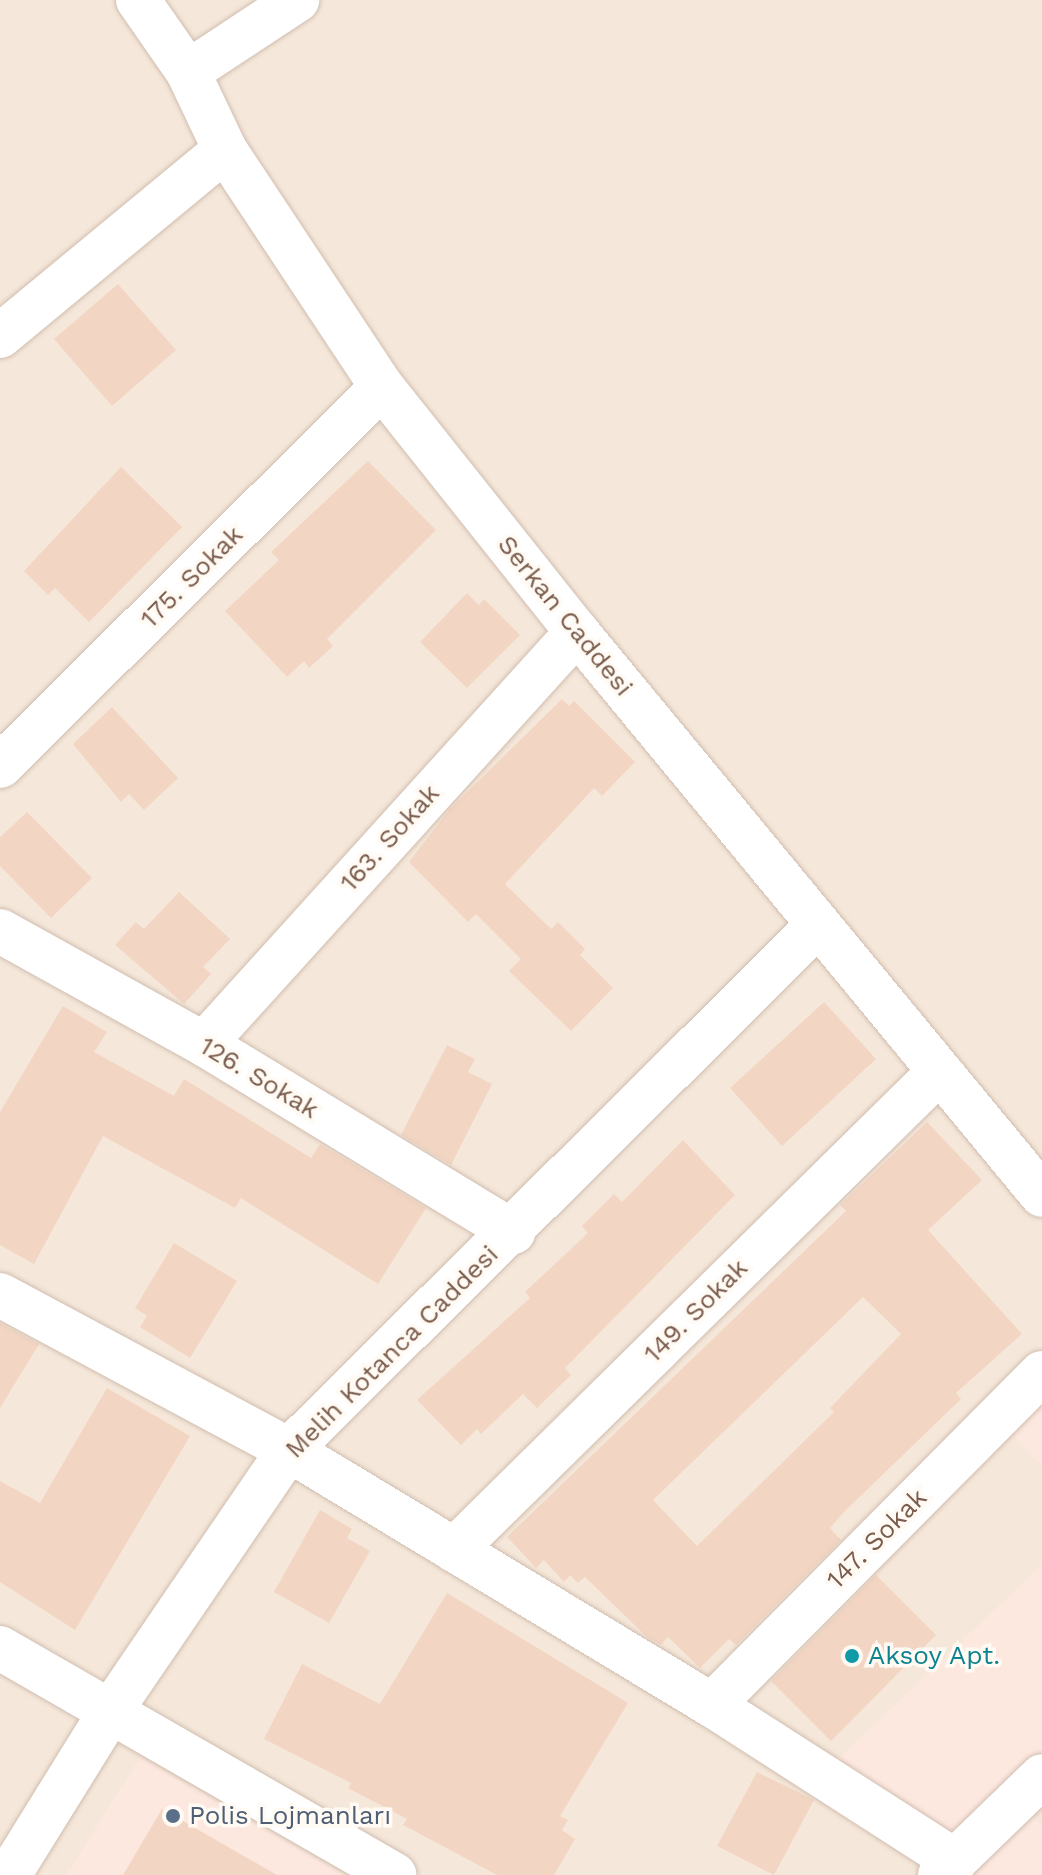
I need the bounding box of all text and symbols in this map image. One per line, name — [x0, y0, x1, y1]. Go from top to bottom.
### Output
street label: 175. Sokak — [134, 519, 250, 635]
street label: Serkan Caddesi — [491, 530, 639, 702]
street label: 163. Sokak — [334, 778, 446, 898]
street label: 126. Sokak — [194, 1030, 324, 1126]
street label: Melih Kotanca Caddesi — [279, 1239, 505, 1465]
street label: 149. Sokak — [638, 1253, 754, 1369]
street label: 147. Sokak — [820, 1482, 934, 1596]
place label: Aksoy Apt. — [868, 1640, 1002, 1672]
marker: Aksoy Apt. — [843, 1647, 861, 1665]
place label: Polis Lojmanları — [189, 1800, 391, 1832]
marker: Polis Lojmanları — [164, 1807, 182, 1825]

